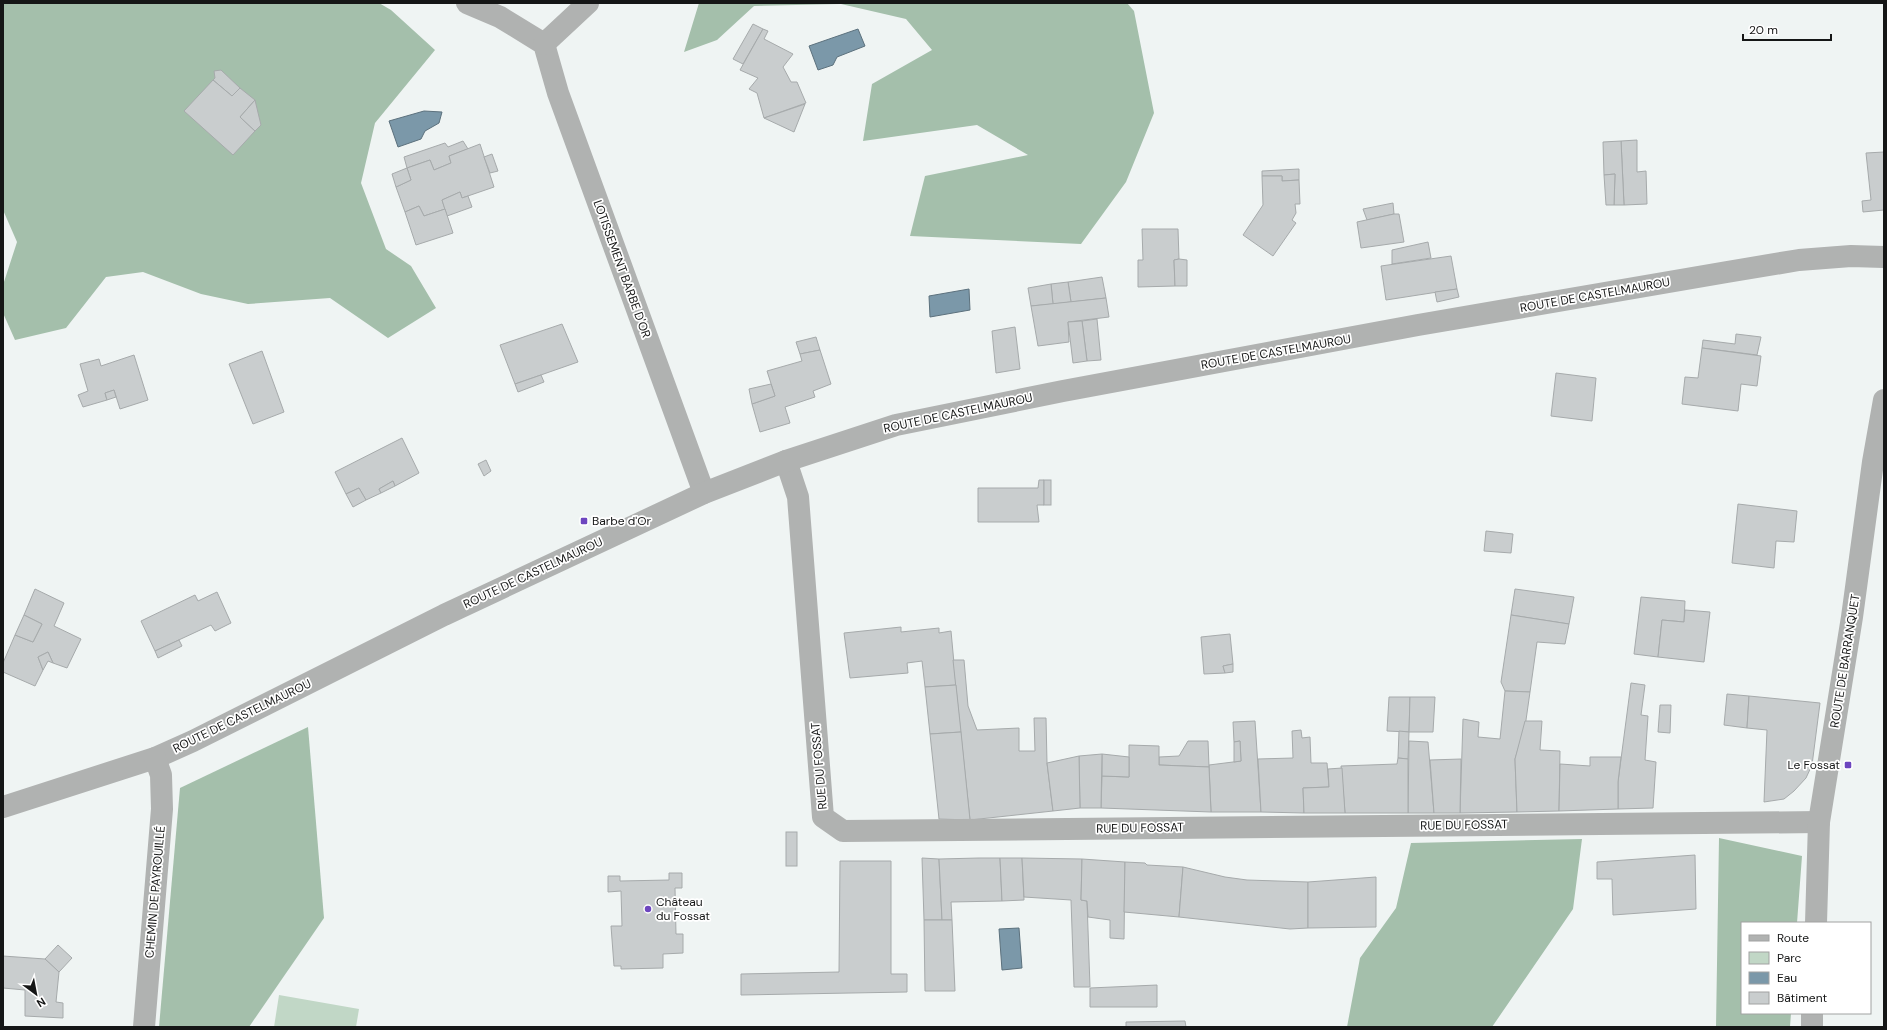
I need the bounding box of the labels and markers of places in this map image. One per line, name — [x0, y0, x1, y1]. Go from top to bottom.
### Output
place label: Barbe d'Or — [592, 513, 651, 529]
marker: Barbe d'Or — [579, 516, 589, 526]
place label: Le Fossat — [1788, 757, 1840, 773]
marker: Le Fossat — [1843, 760, 1853, 770]
place label: Château du Fossat — [656, 894, 710, 924]
marker: Château du Fossat — [643, 904, 653, 914]

